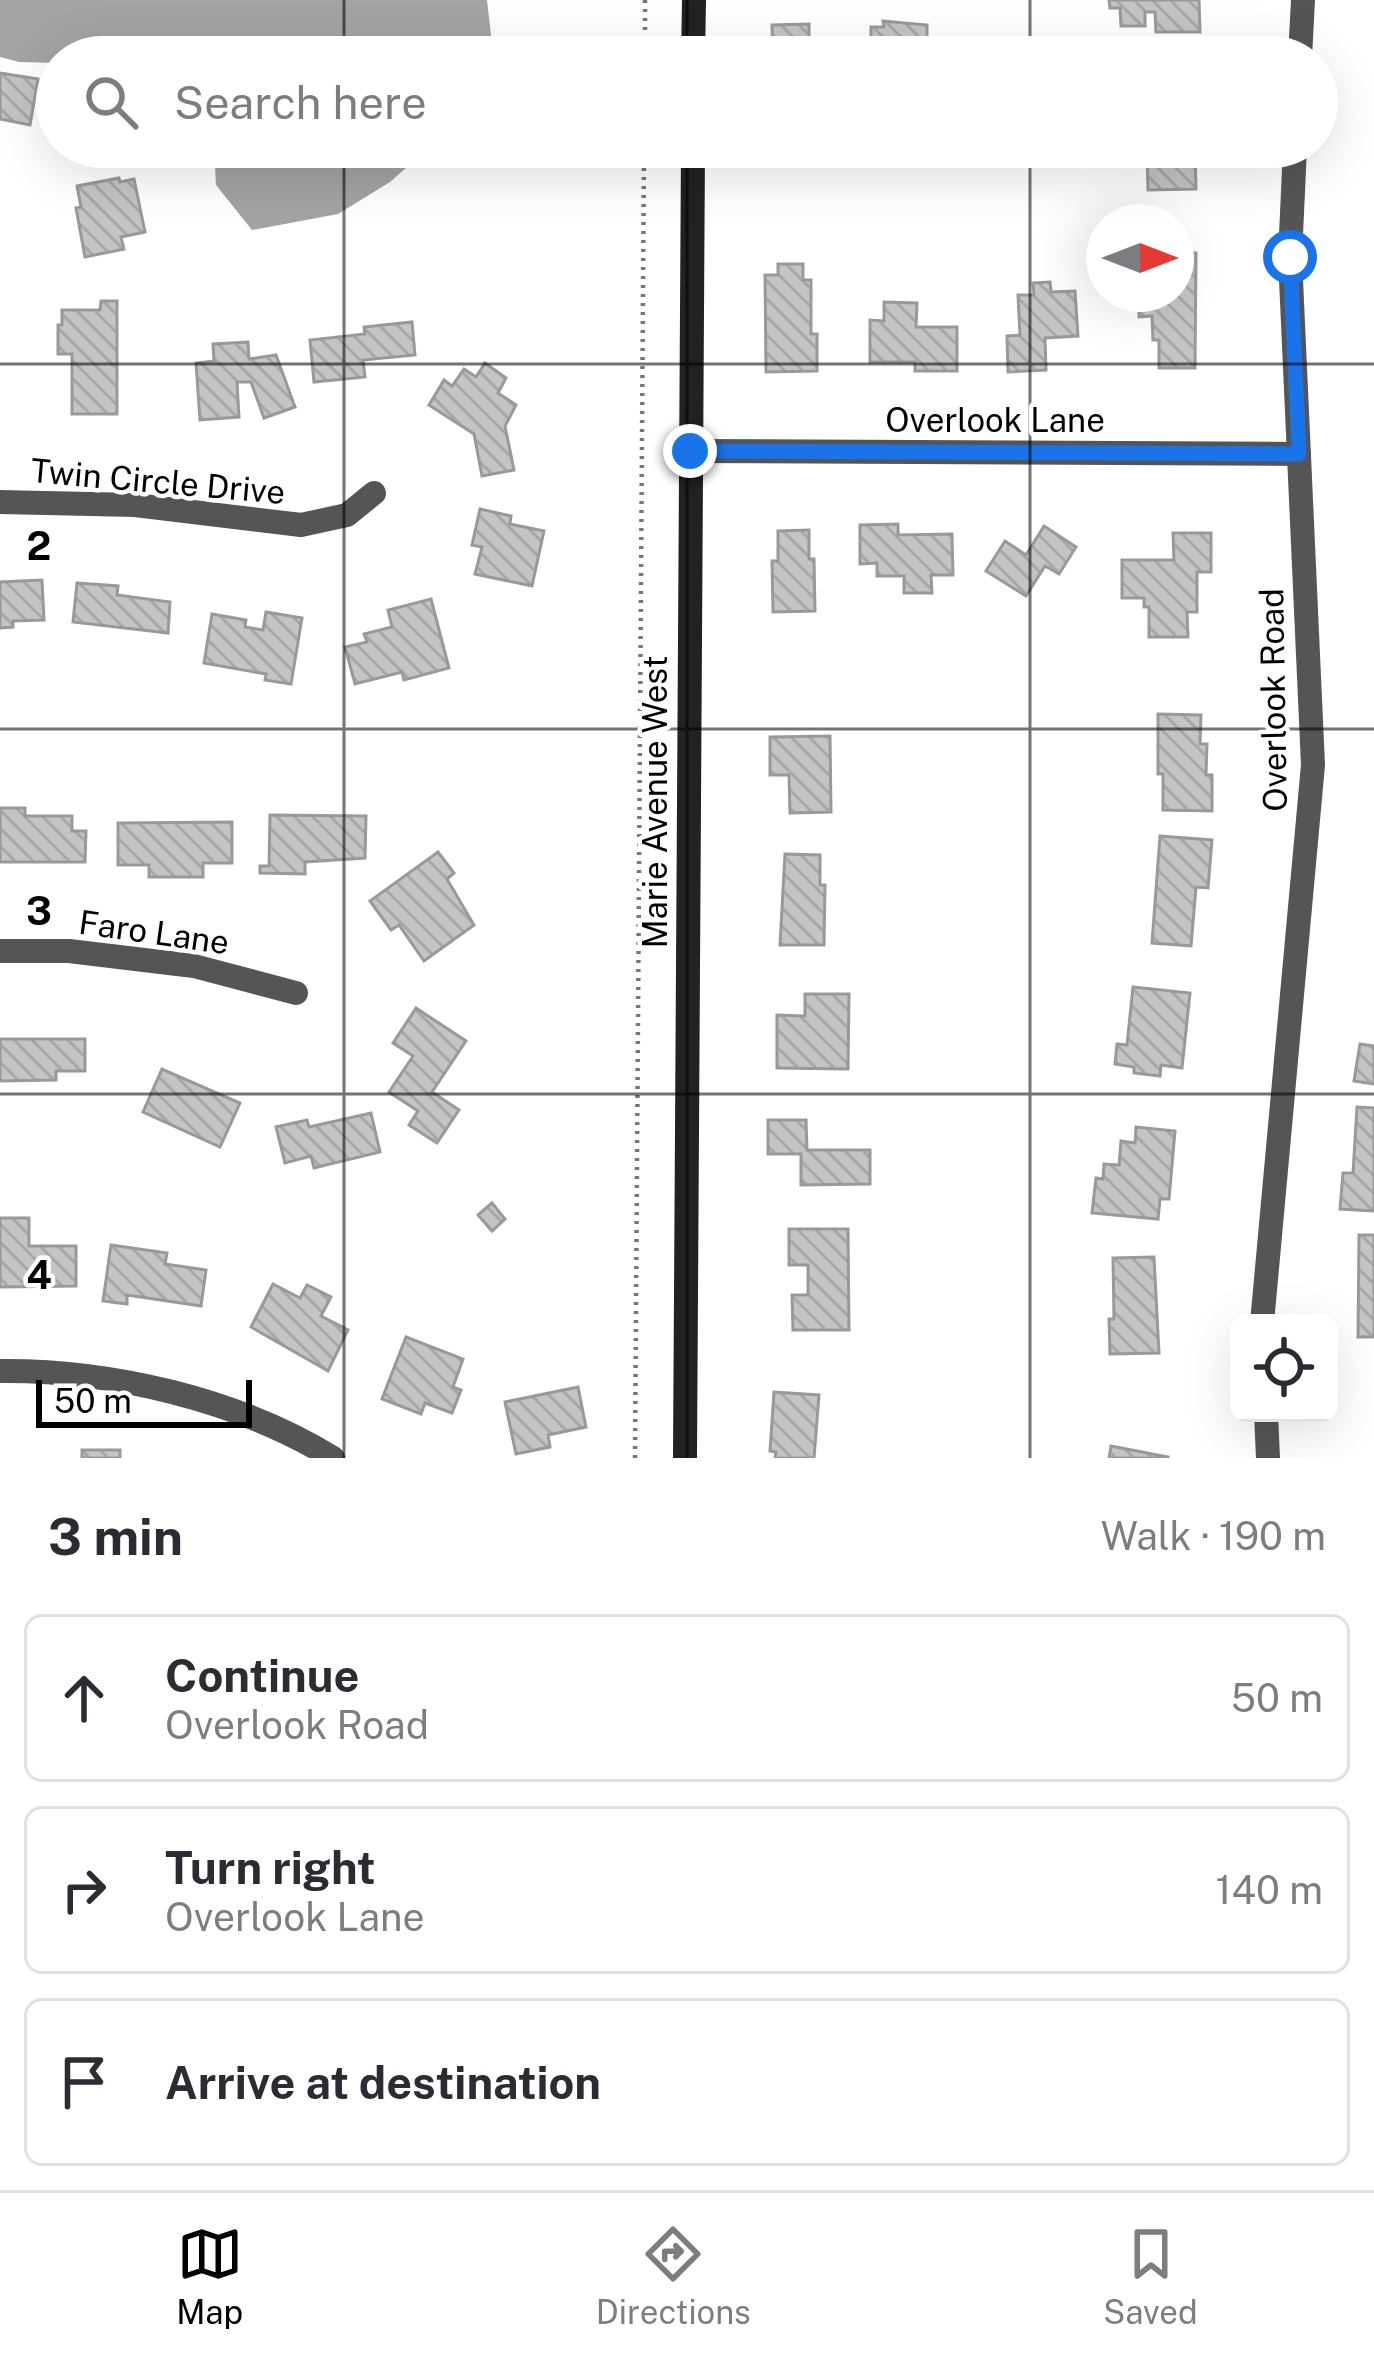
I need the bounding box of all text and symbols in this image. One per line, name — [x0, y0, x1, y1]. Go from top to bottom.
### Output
search box — [36, 36, 1338, 168]
icon: search — [78, 69, 144, 135]
text: Search here — [174, 76, 427, 129]
north arrow — [1086, 204, 1194, 312]
route start — [1263, 230, 1317, 284]
street label: Overlook Lane — [885, 401, 1105, 439]
route end — [663, 424, 717, 478]
street label: Twin Circle Drive — [29, 451, 287, 511]
text: 2 — [27, 523, 51, 569]
street label: Overlook Road — [1252, 588, 1294, 812]
street label: Marie Avenue West — [636, 655, 674, 949]
text: 3 — [26, 888, 52, 934]
street label: Faro Lane — [77, 903, 231, 961]
text: 4 — [26, 1252, 52, 1298]
map controls — [1230, 1314, 1338, 1422]
button: locate — [1230, 1314, 1338, 1422]
scale bar — [36, 1374, 252, 1427]
text: 50 m — [54, 1382, 132, 1420]
text: 3 min — [48, 1507, 183, 1566]
text: Walk · 190 m — [1101, 1513, 1326, 1559]
text: Continue — [165, 1649, 359, 1702]
icon: ahead — [51, 1665, 117, 1731]
text: 50 m — [1231, 1675, 1323, 1721]
text: Overlook Road — [165, 1702, 429, 1748]
text: Turn right — [165, 1841, 376, 1894]
icon: right — [51, 1857, 117, 1923]
text: 140 m — [1216, 1867, 1323, 1913]
text: Overlook Lane — [165, 1894, 425, 1940]
icon: arrive — [51, 2049, 117, 2115]
text: Arrive at destination — [165, 2056, 601, 2109]
tab: Map — [176, 2221, 243, 2331]
tab: Directions — [596, 2221, 751, 2331]
tab: Saved — [1103, 2221, 1198, 2331]

